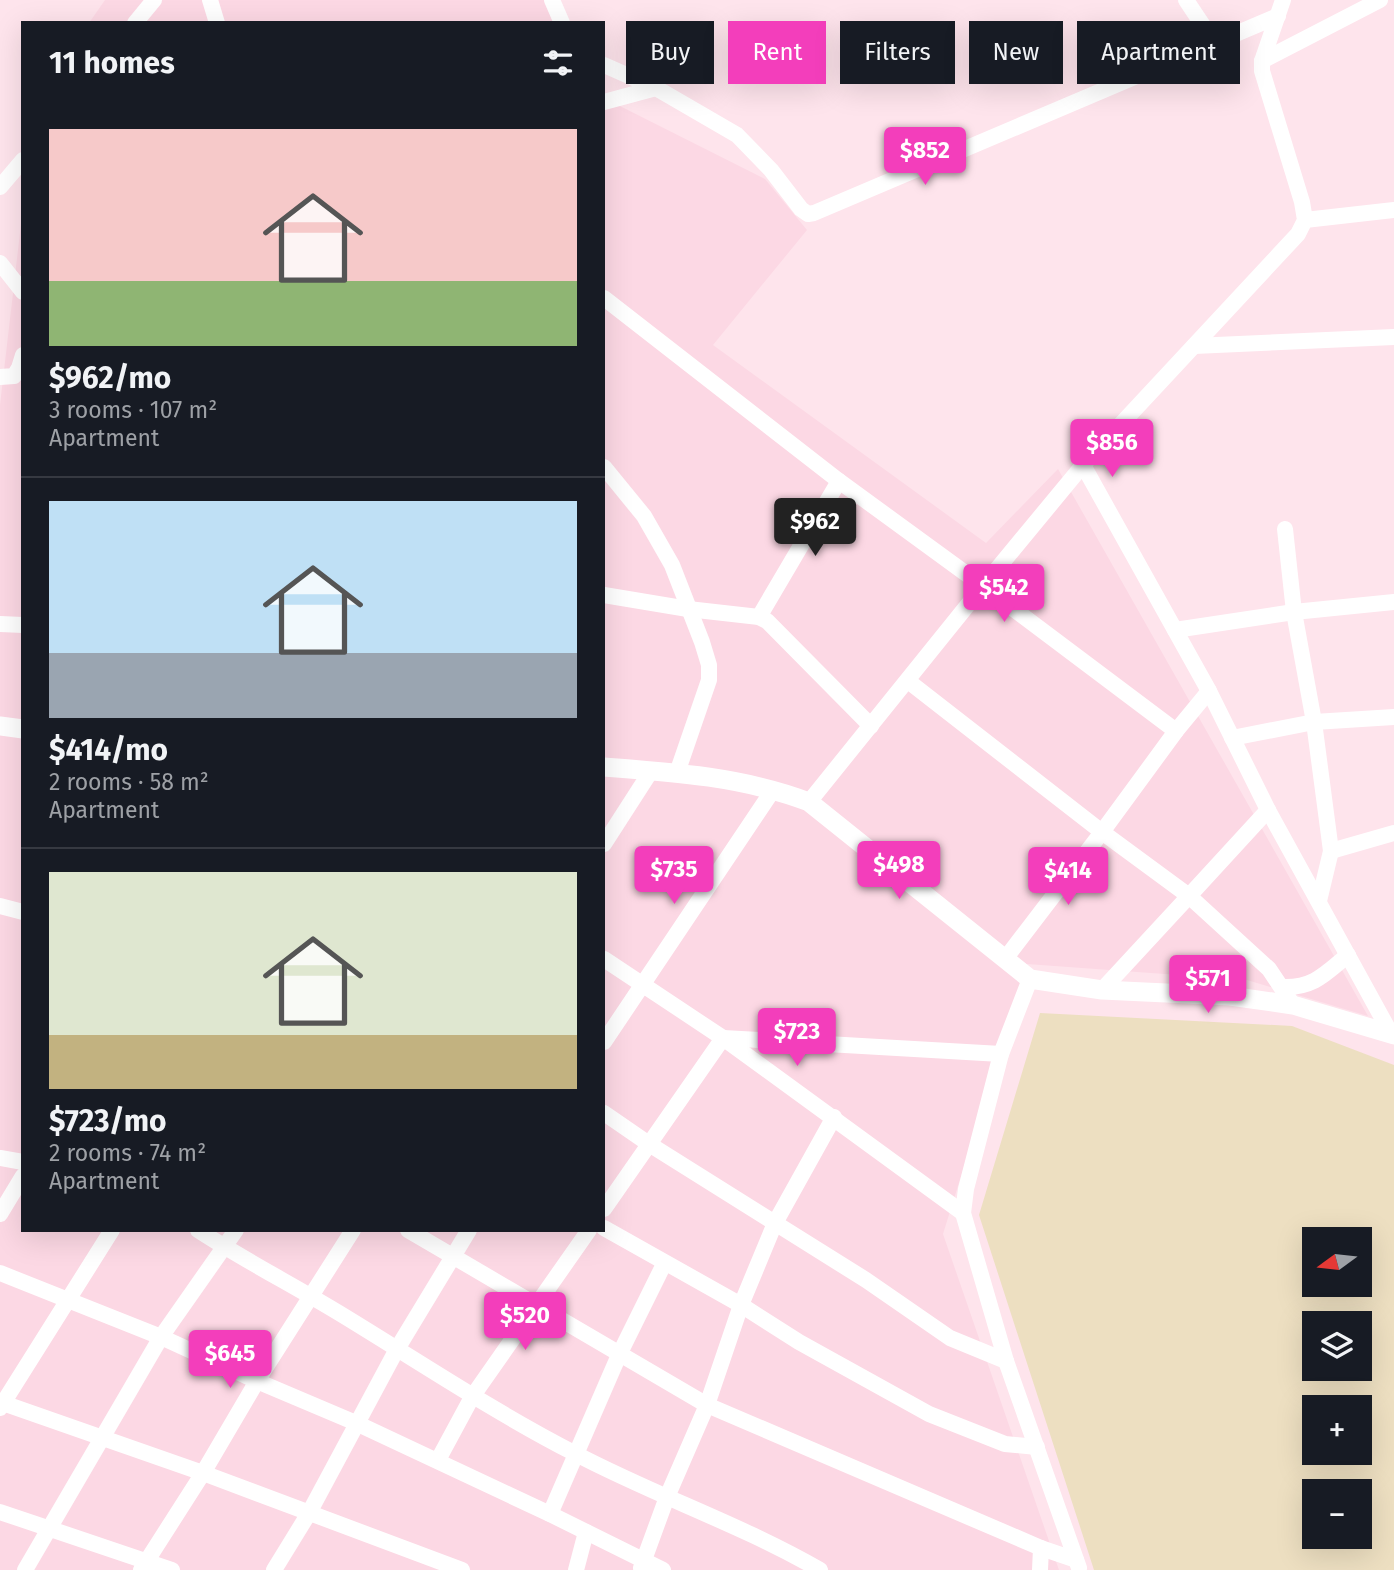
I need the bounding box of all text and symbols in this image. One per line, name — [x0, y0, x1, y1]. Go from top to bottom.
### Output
chip: Buy — [626, 21, 714, 84]
chip: Rent — [728, 21, 826, 84]
chip: Filters — [840, 21, 955, 84]
chip: New — [969, 21, 1063, 84]
chip: Apartment — [1077, 21, 1240, 84]
icon: filters — [539, 44, 577, 82]
text: 11 homes — [49, 45, 175, 81]
pin: $852 — [884, 128, 966, 187]
text: $852 — [900, 136, 950, 164]
icon: home — [250, 175, 376, 301]
text: $962/mo — [49, 360, 171, 396]
text: 3 rooms · 107 m² — [49, 396, 217, 424]
pin: $856 — [1071, 420, 1153, 479]
text: Apartment — [49, 424, 159, 452]
text: $856 — [1086, 428, 1138, 456]
pin: $962 — [774, 498, 856, 558]
text: $962 — [790, 507, 840, 535]
icon: home — [250, 547, 376, 673]
pin: $542 — [963, 564, 1045, 624]
text: $542 — [979, 573, 1029, 601]
text: $414/mo — [49, 732, 168, 768]
text: 2 rooms · 58 m² — [49, 768, 209, 796]
text: Apartment — [49, 796, 159, 824]
pin: $498 — [858, 842, 940, 901]
pin: $735 — [633, 846, 715, 906]
pin: $414 — [1027, 848, 1109, 907]
text: $498 — [873, 850, 925, 878]
text: $735 — [650, 855, 698, 883]
text: $414 — [1044, 856, 1092, 884]
icon: home — [250, 918, 376, 1044]
pin: $571 — [1167, 956, 1249, 1015]
text: $571 — [1185, 964, 1231, 992]
pin: $723 — [756, 1009, 838, 1068]
text: $723 — [774, 1017, 820, 1045]
text: $723/mo — [49, 1103, 167, 1139]
text: 2 rooms · 74 m² — [49, 1139, 206, 1167]
text: Apartment — [49, 1167, 159, 1195]
north arrow — [1302, 1227, 1372, 1297]
map controls — [1302, 1227, 1372, 1549]
pin: $520 — [484, 1292, 566, 1352]
text: $520 — [500, 1301, 550, 1329]
button: layers — [1302, 1311, 1372, 1381]
pin: $645 — [189, 1330, 271, 1390]
text: $645 — [205, 1339, 255, 1367]
button: + — [1302, 1395, 1372, 1465]
button: − — [1302, 1479, 1372, 1549]

